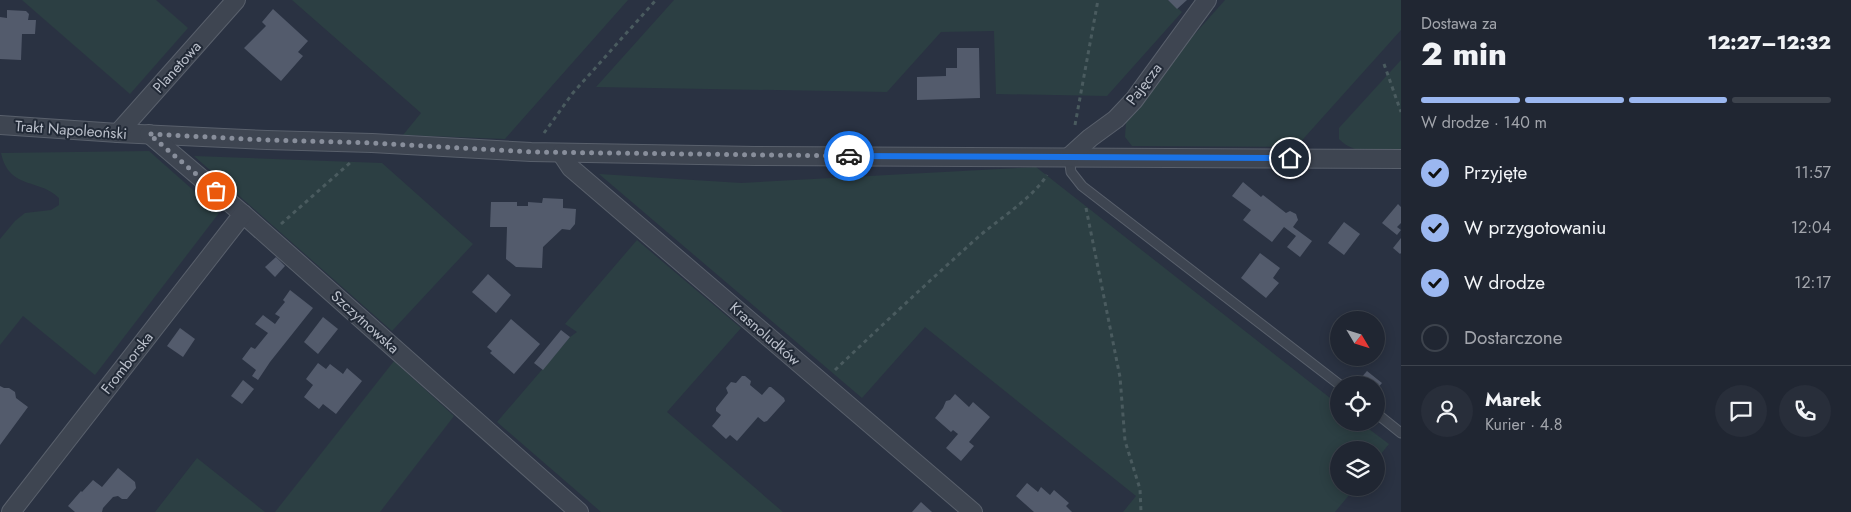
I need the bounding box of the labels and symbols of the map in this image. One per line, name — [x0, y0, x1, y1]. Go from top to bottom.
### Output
street label: Planetowa — [148, 36, 206, 98]
street label: Pajęcza — [1121, 58, 1167, 110]
street label: Trakt Napoleoński — [14, 115, 128, 145]
courier — [824, 131, 874, 181]
pin — [1269, 137, 1311, 179]
pin — [195, 170, 237, 212]
street label: Szczytnowska — [326, 285, 404, 359]
street label: Krasnoludków — [725, 297, 806, 371]
north arrow — [1330, 311, 1385, 366]
street label: Fromborska — [96, 327, 158, 399]

